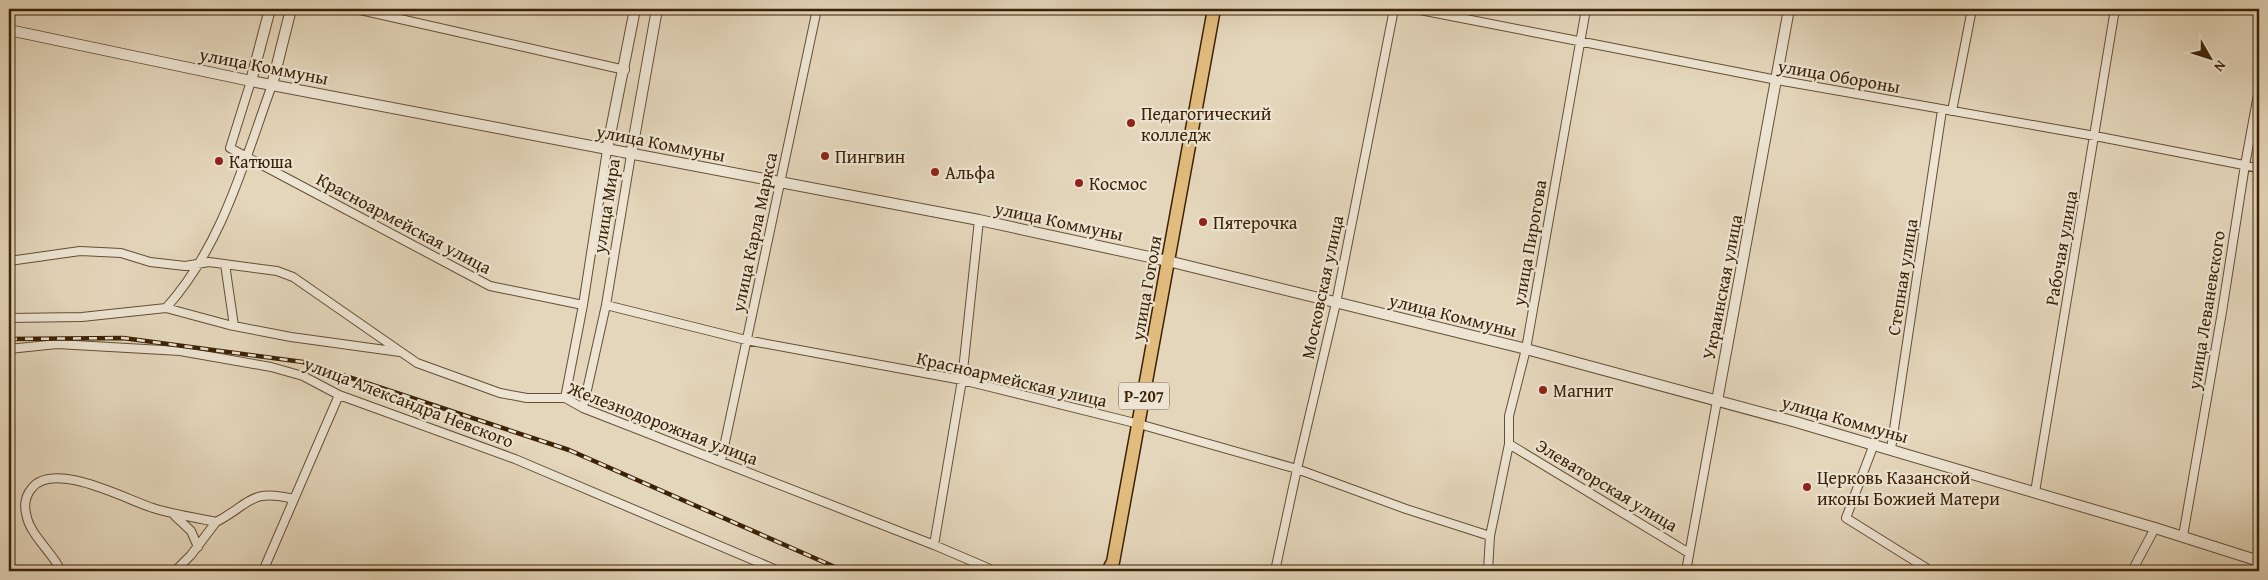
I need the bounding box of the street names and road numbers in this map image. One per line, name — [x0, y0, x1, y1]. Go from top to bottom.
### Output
street label: улица Коммуны — [196, 40, 331, 92]
street label: улица Обороны — [1775, 52, 1903, 100]
street label: улица Коммуны — [593, 117, 728, 169]
street label: улица Карла Маркса — [724, 149, 784, 315]
street label: улица Мира — [585, 156, 627, 256]
street label: Красноармейская улица — [312, 165, 497, 281]
street label: улица Пирогова — [1504, 177, 1553, 309]
street label: Рабочая улица — [2038, 188, 2084, 308]
street label: улица Коммуны — [991, 194, 1126, 248]
street label: Московская улица — [1294, 212, 1351, 361]
street label: Украинская улица — [1695, 212, 1749, 362]
street label: Степная улица — [1879, 216, 1925, 337]
street label: улица Леваневского — [2180, 228, 2232, 393]
street label: улица Гоголя — [1123, 233, 1169, 344]
street label: улица Коммуны — [1385, 286, 1520, 344]
street label: Красноармейская улица — [914, 344, 1110, 414]
street label: улица Александра Невского — [299, 349, 518, 455]
street label: Железнодорожная улица — [563, 374, 763, 472]
road number: Р-207 — [1119, 382, 1169, 410]
street label: улица Коммуны — [1777, 388, 1912, 450]
street label: Элеваторская улица — [1531, 432, 1683, 538]

